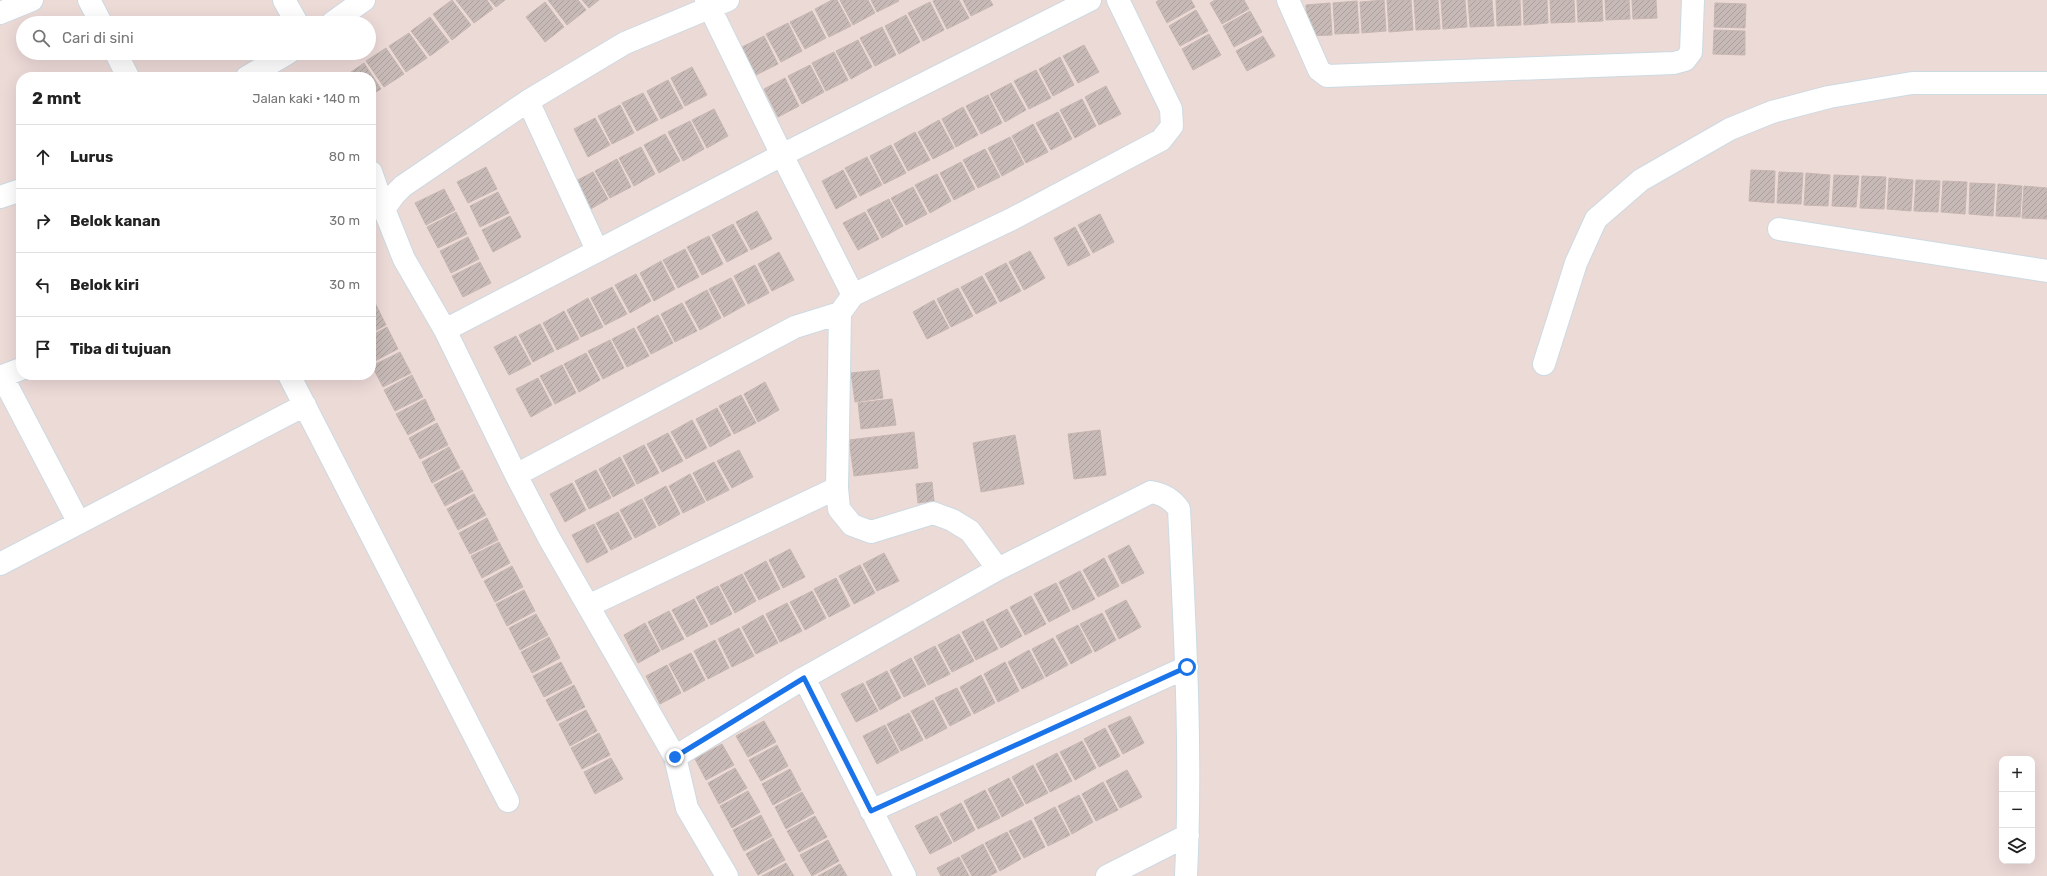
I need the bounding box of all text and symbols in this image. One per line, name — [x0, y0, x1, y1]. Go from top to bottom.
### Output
search box — [16, 16, 376, 60]
icon: search — [30, 27, 52, 49]
text: Cari di sini — [62, 29, 134, 47]
text: 2 mnt — [32, 88, 81, 108]
text: Jalan kaki · 140 m — [252, 91, 360, 106]
icon: ahead — [32, 146, 54, 168]
text: Lurus — [70, 148, 113, 166]
text: 80 m — [329, 149, 360, 164]
icon: right — [32, 210, 54, 232]
text: Belok kanan — [70, 212, 160, 230]
text: 30 m — [329, 213, 360, 228]
icon: left — [32, 274, 54, 296]
text: Belok kiri — [70, 276, 139, 294]
text: 30 m — [329, 277, 360, 292]
icon: arrive — [32, 338, 54, 360]
text: Tiba di tujuan — [70, 340, 171, 358]
route start — [1178, 658, 1196, 676]
route end — [666, 748, 684, 766]
map controls — [1999, 756, 2035, 864]
button: + — [1999, 756, 2035, 792]
button: − — [1999, 792, 2035, 828]
button: layers — [1999, 828, 2035, 864]

